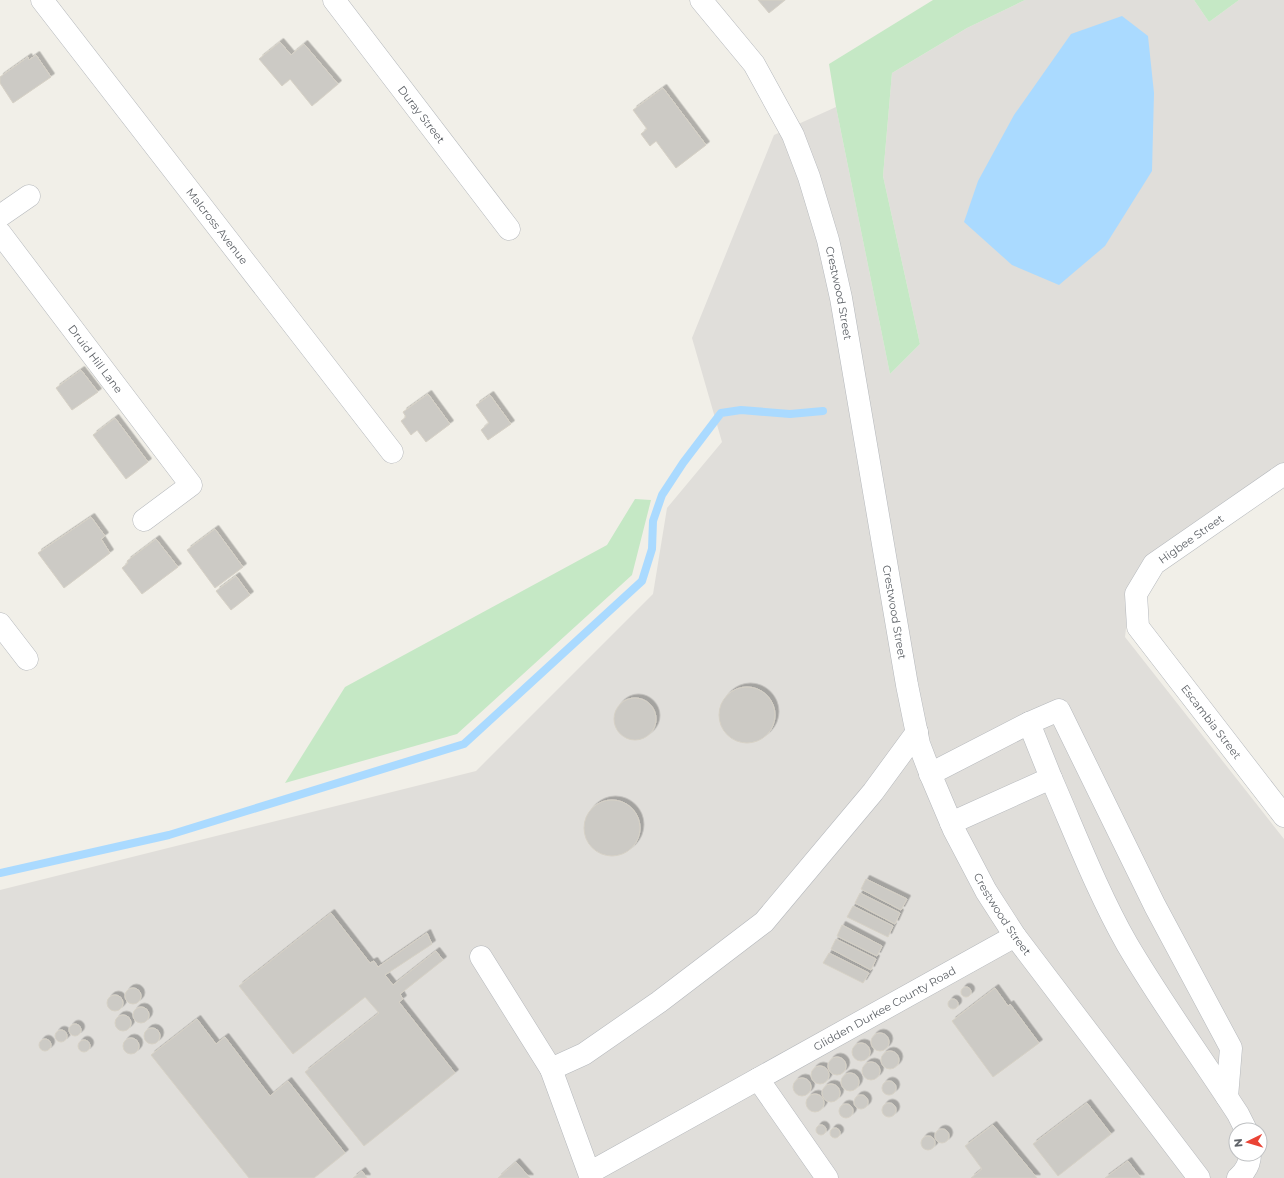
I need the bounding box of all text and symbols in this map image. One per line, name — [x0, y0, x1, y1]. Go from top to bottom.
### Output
street label: Duray Street — [395, 83, 448, 146]
street label: Malcross Avenue — [183, 185, 251, 267]
street label: Crestwood Street — [823, 245, 855, 342]
street label: Druid Hill Lane — [65, 322, 126, 396]
street label: Higbee Street — [1156, 511, 1227, 567]
street label: Crestwood Street — [880, 564, 910, 661]
street label: Escambia Street — [1178, 682, 1245, 762]
street label: Crestwood Street — [971, 870, 1034, 958]
street label: Glidden Durkee County Road — [811, 963, 958, 1054]
north arrow — [1228, 1122, 1268, 1162]
text: N — [1231, 1138, 1245, 1148]

